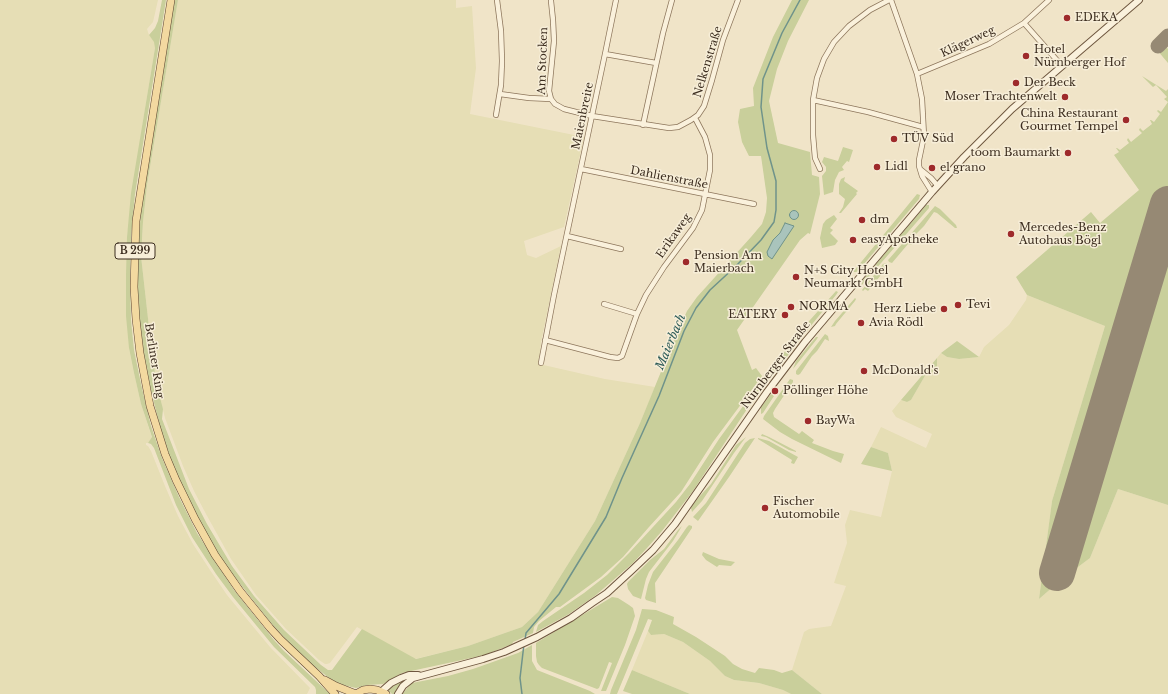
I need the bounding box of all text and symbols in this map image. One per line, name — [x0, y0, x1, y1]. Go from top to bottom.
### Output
place label: EDEKA — [1075, 11, 1118, 25]
marker: EDEKA — [1062, 13, 1072, 23]
street label: Klägerweg — [939, 24, 997, 60]
street label: Nelkenstraße — [691, 25, 725, 99]
street label: Am Stocken — [535, 27, 551, 95]
place label: Hotel Nürnberger Hof — [1034, 43, 1125, 69]
marker: Hotel Nürnberger Hof — [1021, 51, 1031, 61]
place label: Der Beck — [1024, 76, 1076, 90]
marker: Der Beck — [1011, 78, 1021, 88]
street label: Maienbreite — [569, 81, 597, 151]
place label: Moser Trachtenwelt — [945, 90, 1057, 104]
marker: Moser Trachtenwelt — [1060, 92, 1070, 102]
place label: China Restaurant Gourmet Tempel — [1020, 107, 1118, 133]
marker: China Restaurant Gourmet Tempel — [1121, 115, 1131, 125]
place label: TÜV Süd — [902, 132, 954, 146]
marker: TÜV Süd — [889, 134, 899, 144]
place label: toom Baumarkt — [971, 146, 1060, 160]
marker: toom Baumarkt — [1063, 148, 1073, 158]
place label: Lidl — [885, 160, 908, 174]
place label: el grano — [940, 161, 986, 175]
marker: Lidl — [872, 162, 882, 172]
marker: el grano — [927, 163, 937, 173]
street label: Dahlienstraße — [629, 164, 709, 192]
street label: Erikaweg — [654, 211, 694, 261]
place label: dm — [870, 213, 889, 227]
marker: dm — [857, 215, 867, 225]
place label: Mercedes-Benz Autohaus Bögl — [1019, 221, 1106, 247]
marker: Mercedes-Benz Autohaus Bögl — [1006, 229, 1016, 239]
place label: easyApotheke — [861, 233, 939, 247]
marker: easyApotheke — [848, 235, 858, 245]
road number: B 299 — [115, 243, 155, 259]
place label: Pension Am Maierbach — [694, 249, 762, 275]
marker: Pension Am Maierbach — [681, 257, 691, 267]
place label: N+S City Hotel Neumarkt GmbH — [804, 264, 903, 290]
marker: N+S City Hotel Neumarkt GmbH — [791, 272, 801, 282]
place label: Tevi — [966, 298, 990, 312]
place label: NORMA — [799, 300, 848, 314]
marker: Tevi — [953, 300, 963, 310]
marker: NORMA — [786, 302, 796, 312]
place label: Herz Liebe — [874, 302, 936, 316]
marker: Herz Liebe — [939, 304, 949, 314]
place label: EATERY — [728, 308, 777, 322]
marker: EATERY — [780, 310, 790, 320]
water label: Maierbach — [653, 312, 689, 372]
place label: Avia Rödl — [869, 316, 923, 330]
marker: Avia Rödl — [856, 318, 866, 328]
street label: Nürnberger Straße — [739, 319, 813, 411]
street label: Berliner Ring — [142, 322, 166, 400]
place label: McDonald's — [872, 364, 938, 378]
marker: McDonald's — [859, 366, 869, 376]
place label: Pöllinger Höhe — [783, 384, 868, 398]
marker: Pöllinger Höhe — [770, 386, 780, 396]
place label: BayWa — [816, 414, 855, 428]
marker: BayWa — [803, 416, 813, 426]
place label: Fischer Automobile — [773, 495, 840, 521]
marker: Fischer Automobile — [760, 503, 770, 513]

